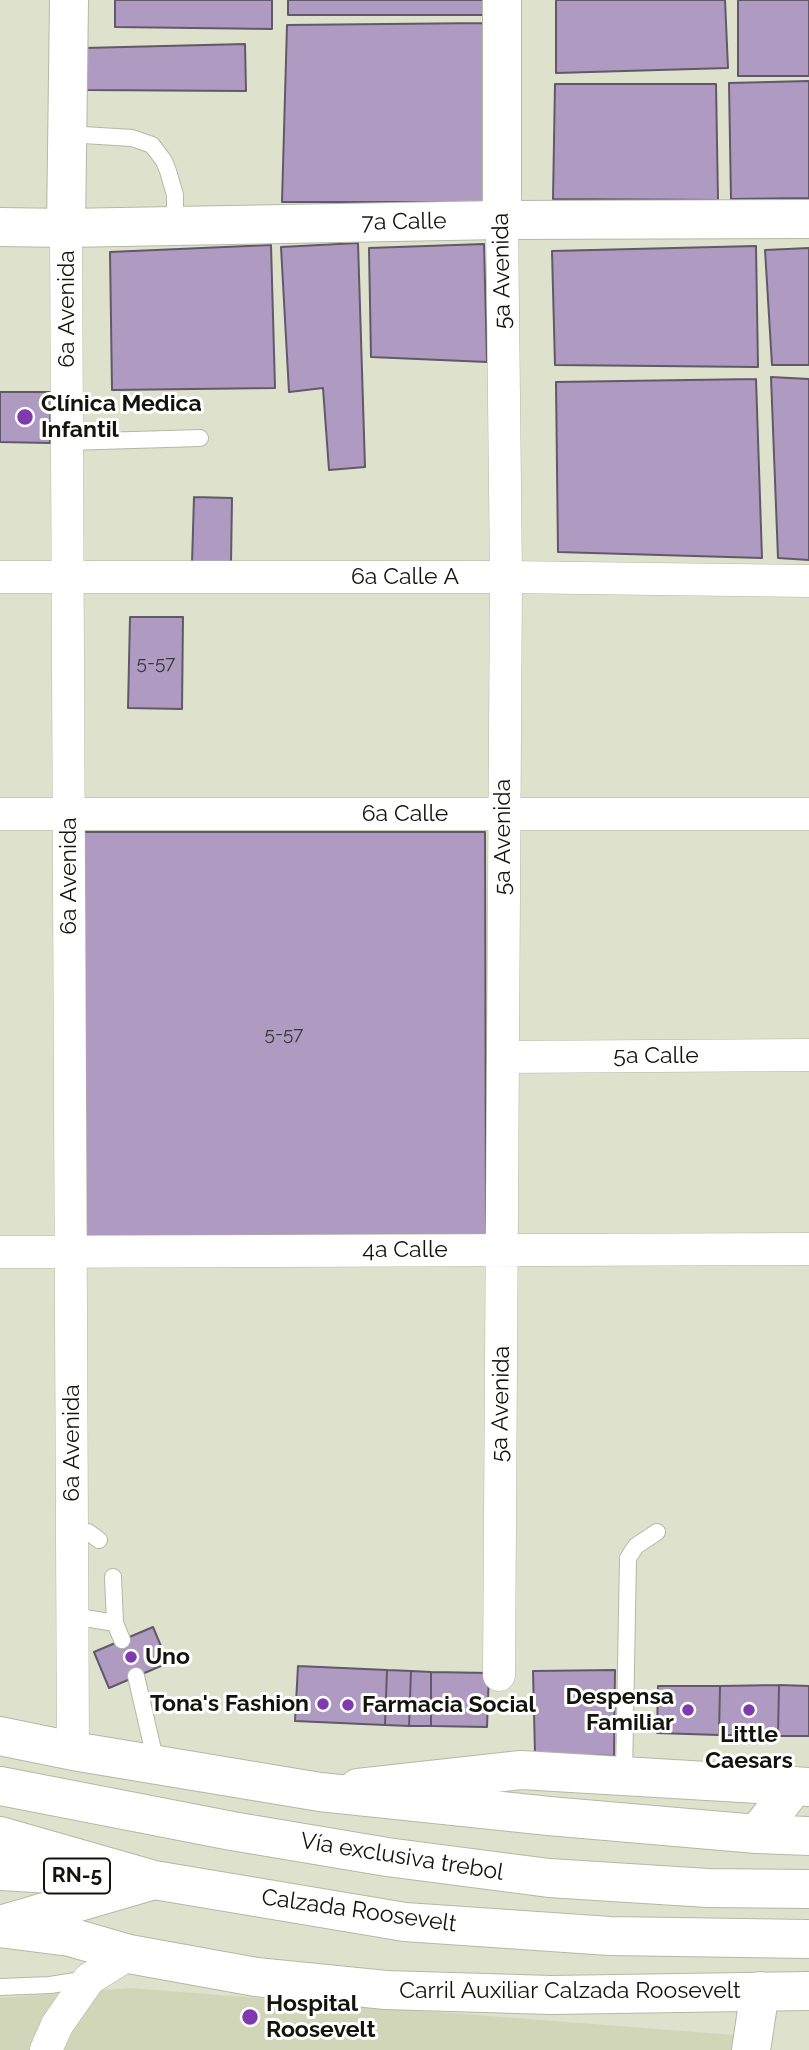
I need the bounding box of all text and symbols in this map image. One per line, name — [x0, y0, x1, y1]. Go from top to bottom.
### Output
street label: 7a Calle — [361, 207, 447, 237]
street label: 5a Avenida — [487, 213, 517, 329]
street label: 6a Avenida — [53, 250, 81, 368]
place label: Clínica Medica Infantil — [41, 390, 202, 444]
marker: Clínica Medica Infantil — [15, 407, 35, 427]
street label: 6a Calle A — [351, 563, 459, 591]
house number: 5-57 — [137, 652, 175, 674]
street label: 5a Avenida — [489, 779, 517, 895]
street label: 6a Calle — [362, 800, 448, 828]
street label: 6a Avenida — [55, 817, 83, 935]
house number: 5-57 — [265, 1023, 303, 1045]
street label: 5a Calle — [613, 1042, 699, 1070]
street label: 4a Calle — [362, 1236, 448, 1264]
street label: 5a Avenida — [486, 1346, 516, 1462]
street label: 6a Avenida — [58, 1384, 86, 1502]
place label: Uno — [145, 1643, 190, 1671]
marker: Uno — [123, 1649, 139, 1665]
place label: Despensa Familiar — [566, 1683, 674, 1737]
place label: Tona's Fashion — [150, 1690, 309, 1718]
place label: Farmacia Social — [362, 1691, 536, 1719]
marker: Tona's Fashion — [315, 1696, 331, 1712]
marker: Farmacia Social — [340, 1697, 356, 1713]
marker: Despensa Familiar — [680, 1702, 696, 1718]
marker: Little Caesars — [741, 1702, 757, 1718]
place label: Little Caesars — [705, 1721, 793, 1775]
street label: Vía exclusiva trebol — [299, 1827, 505, 1887]
road number: RN-5 — [44, 1858, 110, 1894]
street label: Calzada Roosevelt — [260, 1884, 458, 1938]
street label: Carril Auxiliar Calzada Roosevelt — [399, 1977, 741, 2005]
place label: Hospital Roosevelt — [266, 1990, 376, 2044]
marker: Hospital Roosevelt — [240, 2007, 260, 2027]

